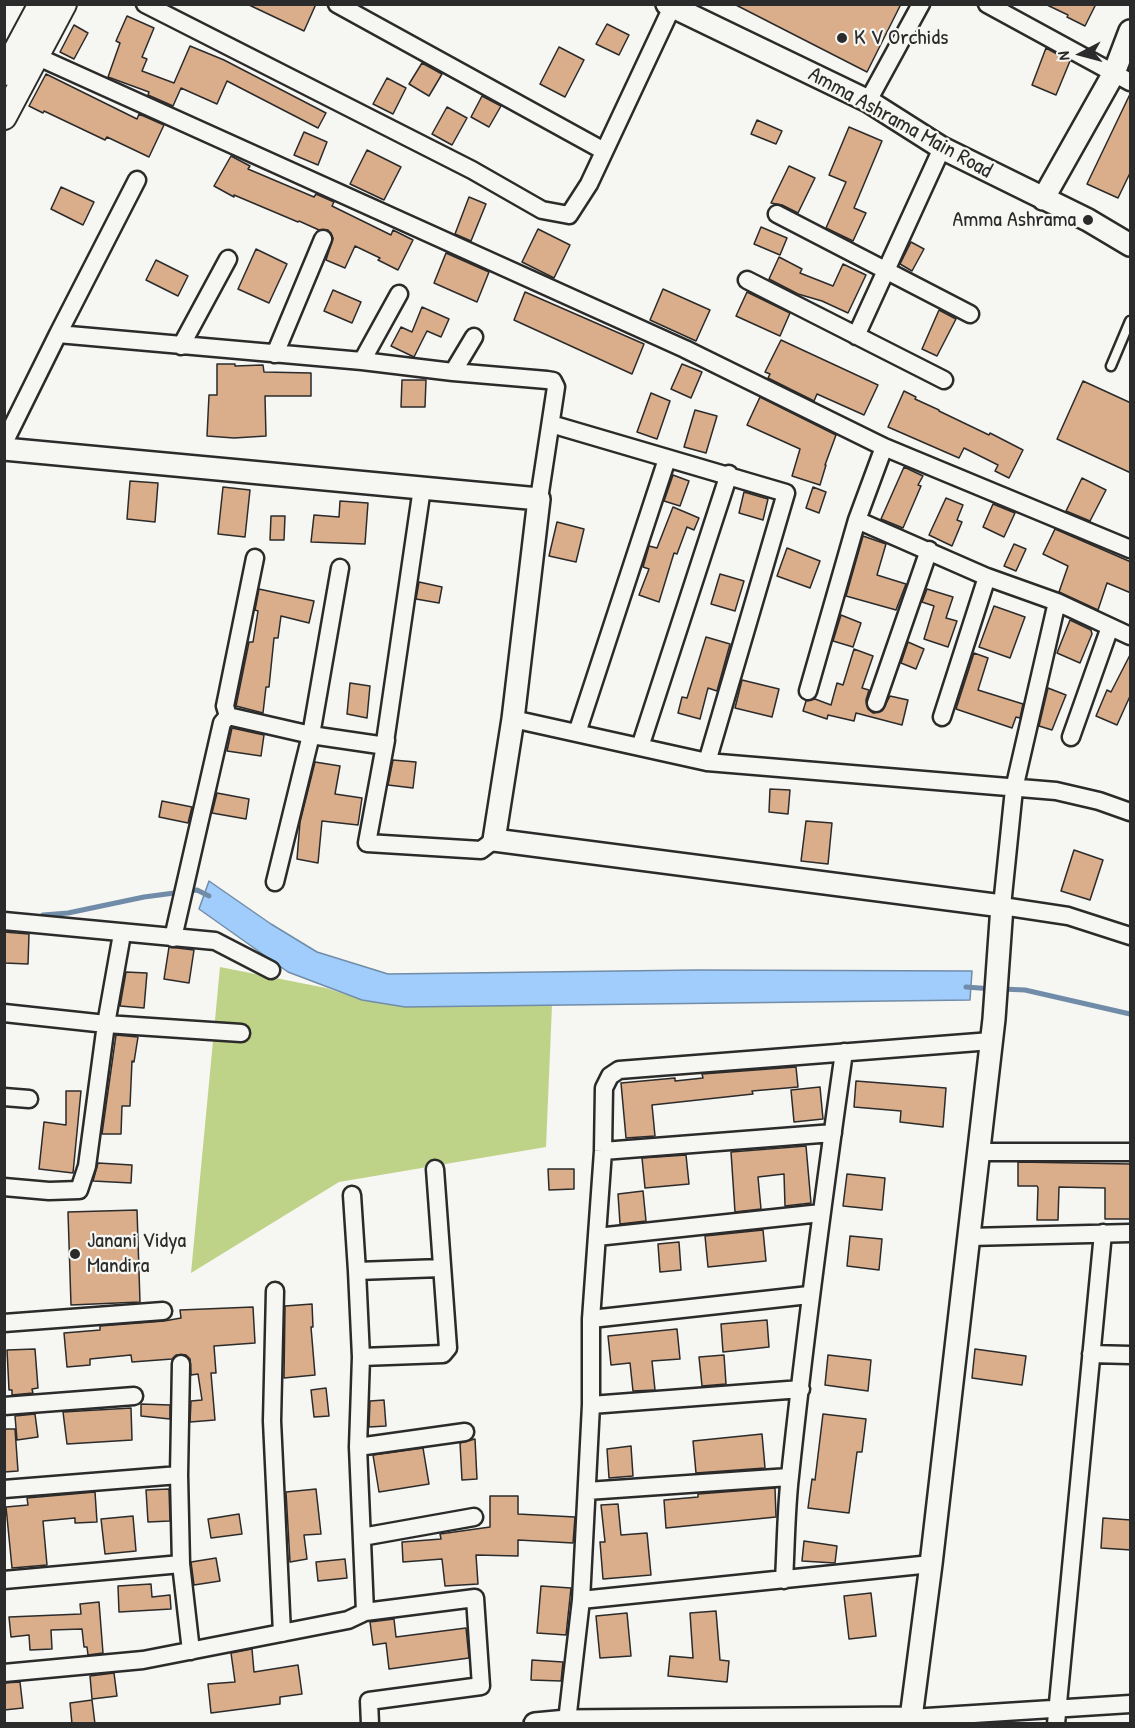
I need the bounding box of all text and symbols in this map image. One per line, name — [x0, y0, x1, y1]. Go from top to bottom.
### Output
north arrow — [1051, 24, 1111, 84]
place label: K V Orchids — [854, 25, 948, 51]
marker: K V Orchids — [835, 31, 849, 45]
text: N — [1052, 51, 1074, 61]
street label: Amma Ashrama Main Road — [803, 61, 997, 185]
place label: Amma Ashrama — [953, 207, 1076, 233]
marker: Amma Ashrama — [1081, 213, 1095, 227]
place label: Janani Vidya Mandira — [87, 1228, 186, 1280]
marker: Janani Vidya Mandira — [68, 1247, 82, 1261]

